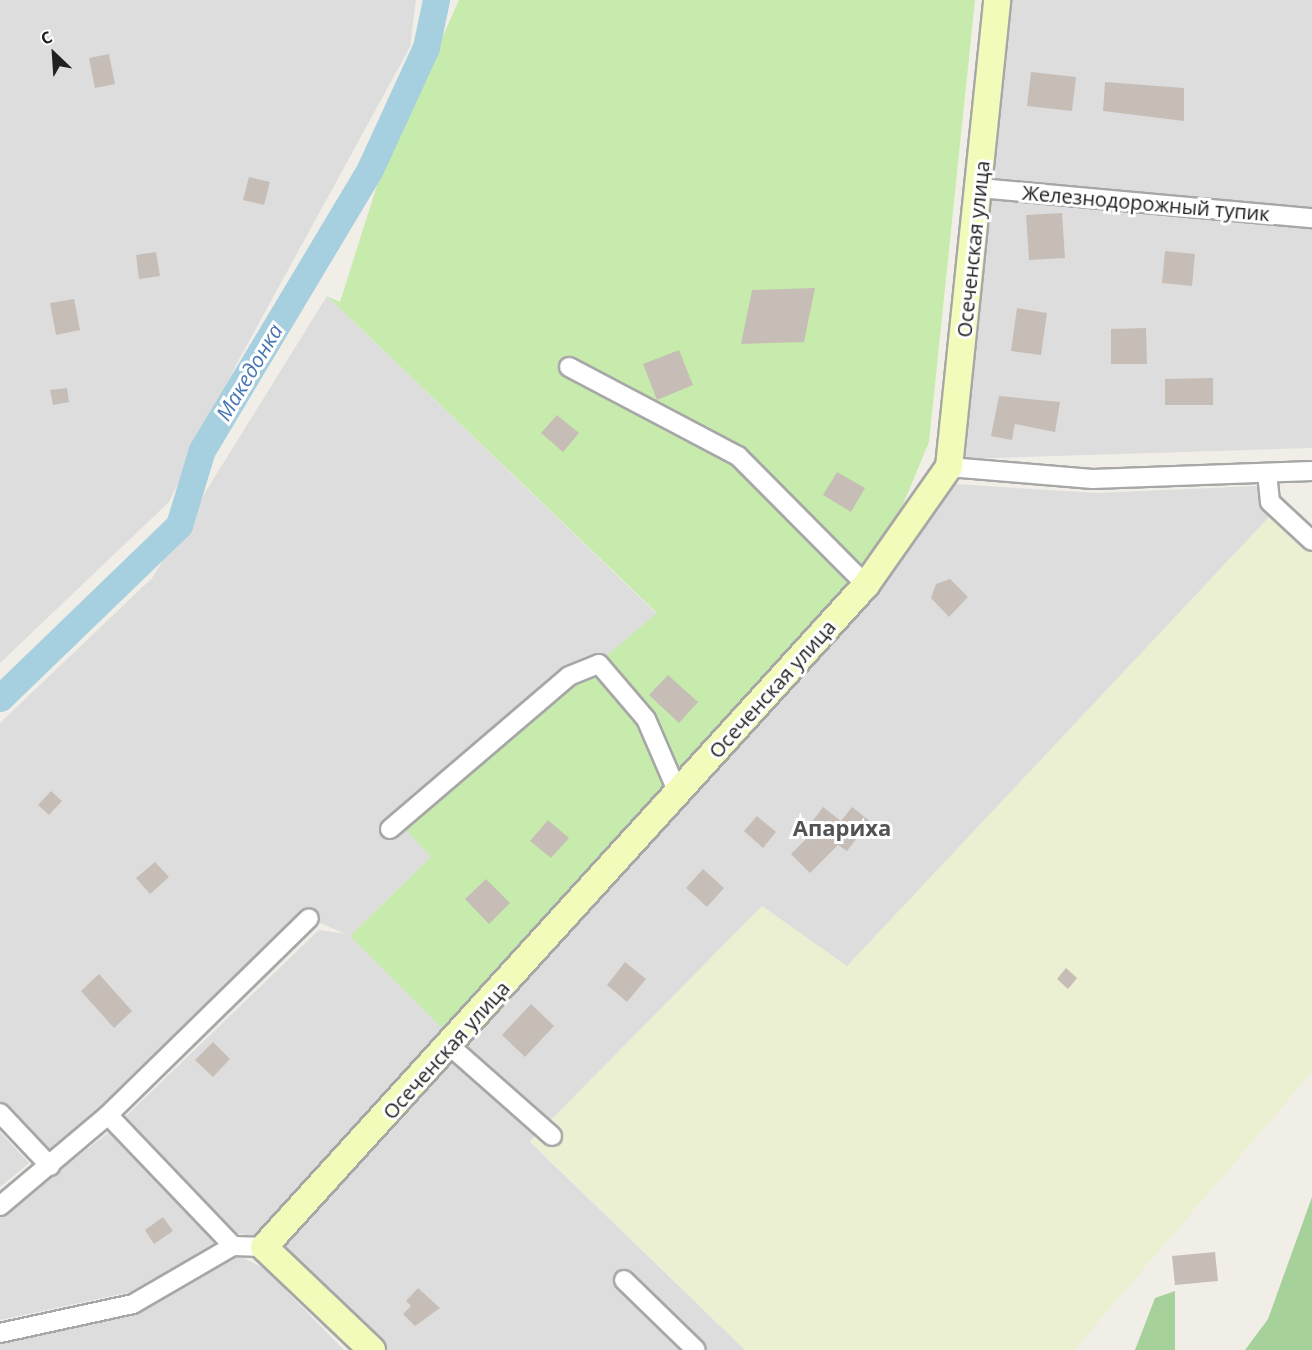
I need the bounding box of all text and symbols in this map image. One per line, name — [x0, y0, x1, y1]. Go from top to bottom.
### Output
north arrow — [24, 24, 84, 84]
text: С — [37, 26, 56, 50]
street label: Осеченская улица — [952, 159, 994, 339]
street label: Железнодорожный тупик — [1021, 180, 1271, 226]
water label: Македонка — [210, 319, 288, 425]
street label: Осеченская улица — [704, 615, 840, 763]
district label: Апариха — [793, 815, 891, 841]
street label: Осеченская улица — [378, 976, 514, 1124]

